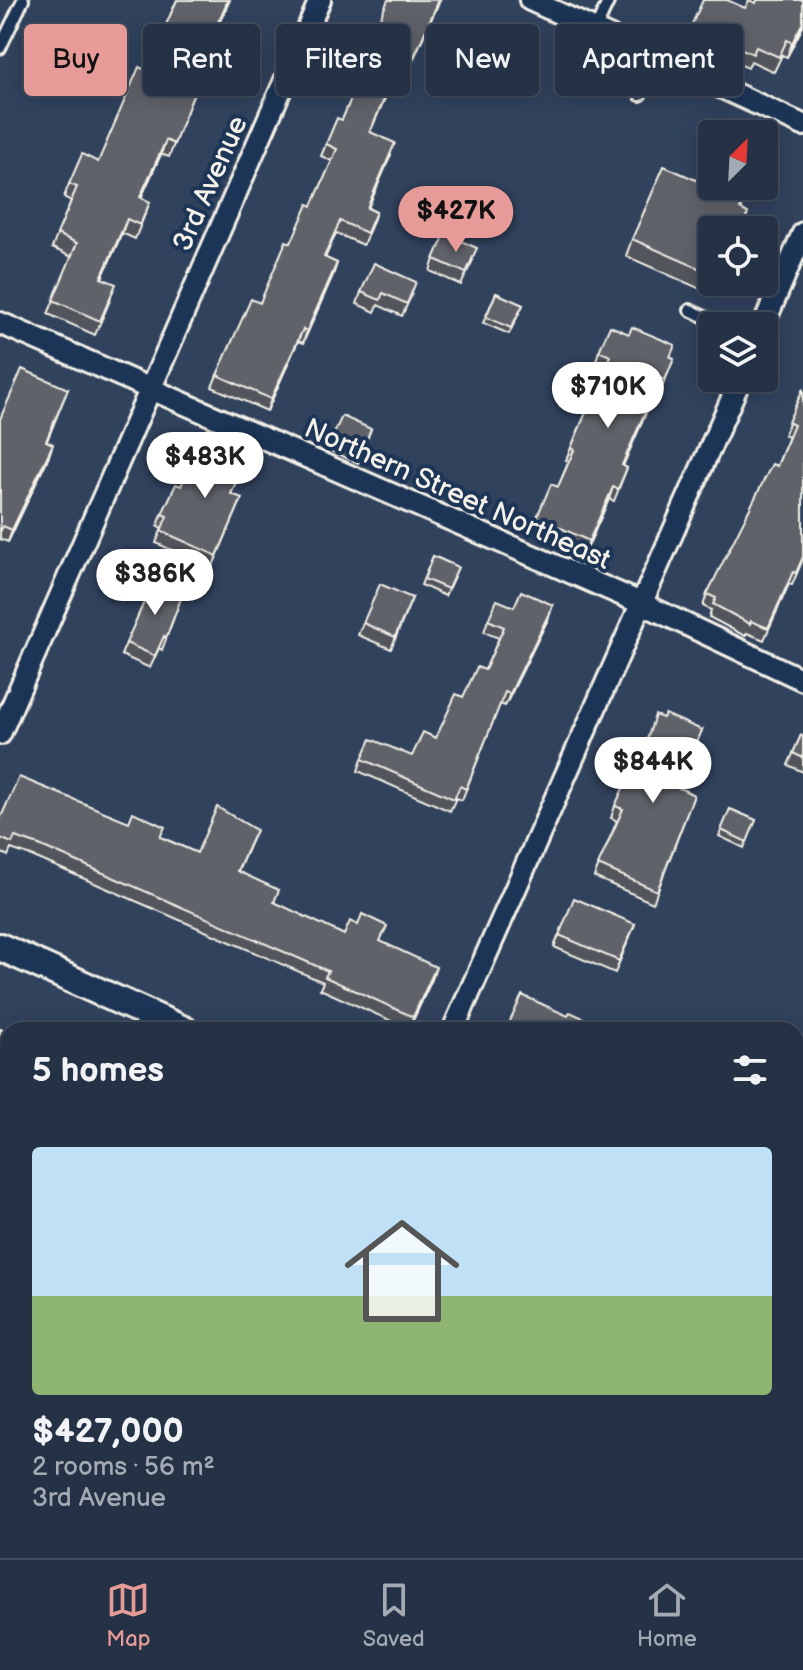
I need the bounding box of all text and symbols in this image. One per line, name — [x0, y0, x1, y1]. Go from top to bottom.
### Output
chip: Buy — [24, 24, 127, 96]
chip: Rent — [143, 24, 260, 96]
chip: Filters — [276, 24, 410, 96]
chip: New — [426, 24, 539, 96]
chip: Apartment — [555, 24, 743, 96]
street label: 3rd Avenue — [166, 111, 255, 256]
north arrow — [698, 120, 778, 200]
map controls — [698, 120, 778, 392]
pin: $427K — [400, 186, 512, 254]
text: $427K — [416, 196, 496, 227]
button: locate — [698, 216, 778, 296]
button: layers — [698, 312, 778, 392]
pin: $710K — [552, 362, 664, 430]
text: $710K — [570, 372, 646, 403]
street label: Northern Street Northeast — [299, 412, 616, 577]
pin: $483K — [149, 432, 261, 500]
text: $483K — [165, 442, 245, 473]
pin: $386K — [99, 549, 211, 617]
text: $386K — [114, 559, 196, 590]
pin: $844K — [597, 737, 709, 805]
text: $844K — [612, 747, 694, 778]
icon: filters — [728, 1048, 772, 1092]
text: 5 homes — [32, 1050, 164, 1091]
icon: home — [330, 1199, 474, 1343]
text: $427,000 — [32, 1411, 184, 1452]
text: 2 rooms · 56 m² — [32, 1452, 215, 1483]
text: 3rd Avenue — [32, 1483, 166, 1514]
tab: Map — [106, 1578, 150, 1653]
tab: Saved — [363, 1578, 425, 1653]
tab: Home — [637, 1578, 697, 1653]

